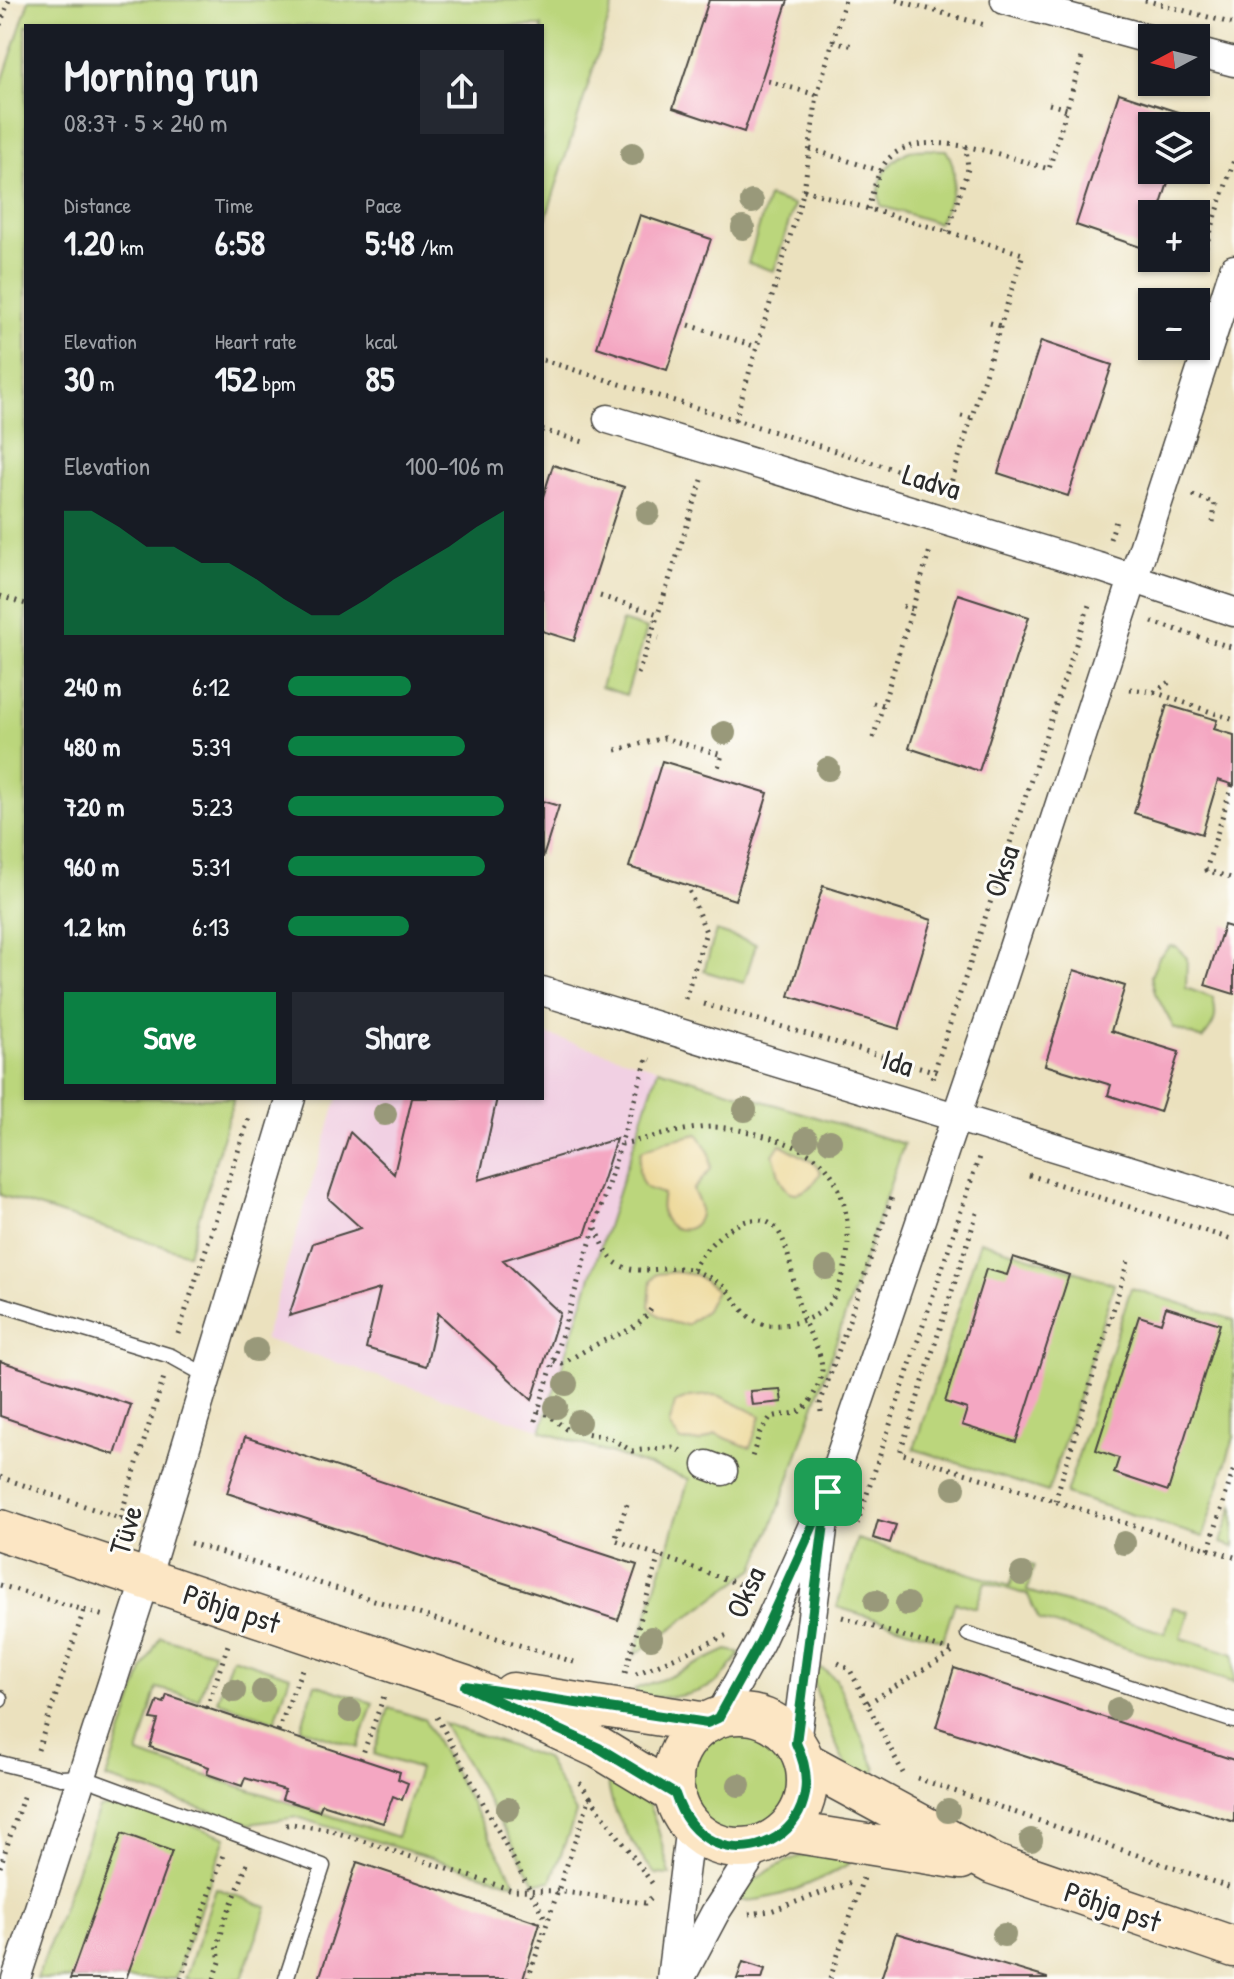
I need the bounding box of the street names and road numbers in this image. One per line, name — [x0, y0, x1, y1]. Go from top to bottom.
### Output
street label: Ladva — [898, 453, 966, 509]
street label: Oksa — [974, 840, 1028, 902]
street label: Ida — [878, 1038, 919, 1086]
street label: Tüve — [99, 1500, 151, 1560]
street label: Oksa — [716, 1560, 774, 1624]
street label: Põhja pst — [178, 1574, 286, 1643]
street label: Põhja pst — [1059, 1871, 1167, 1941]

